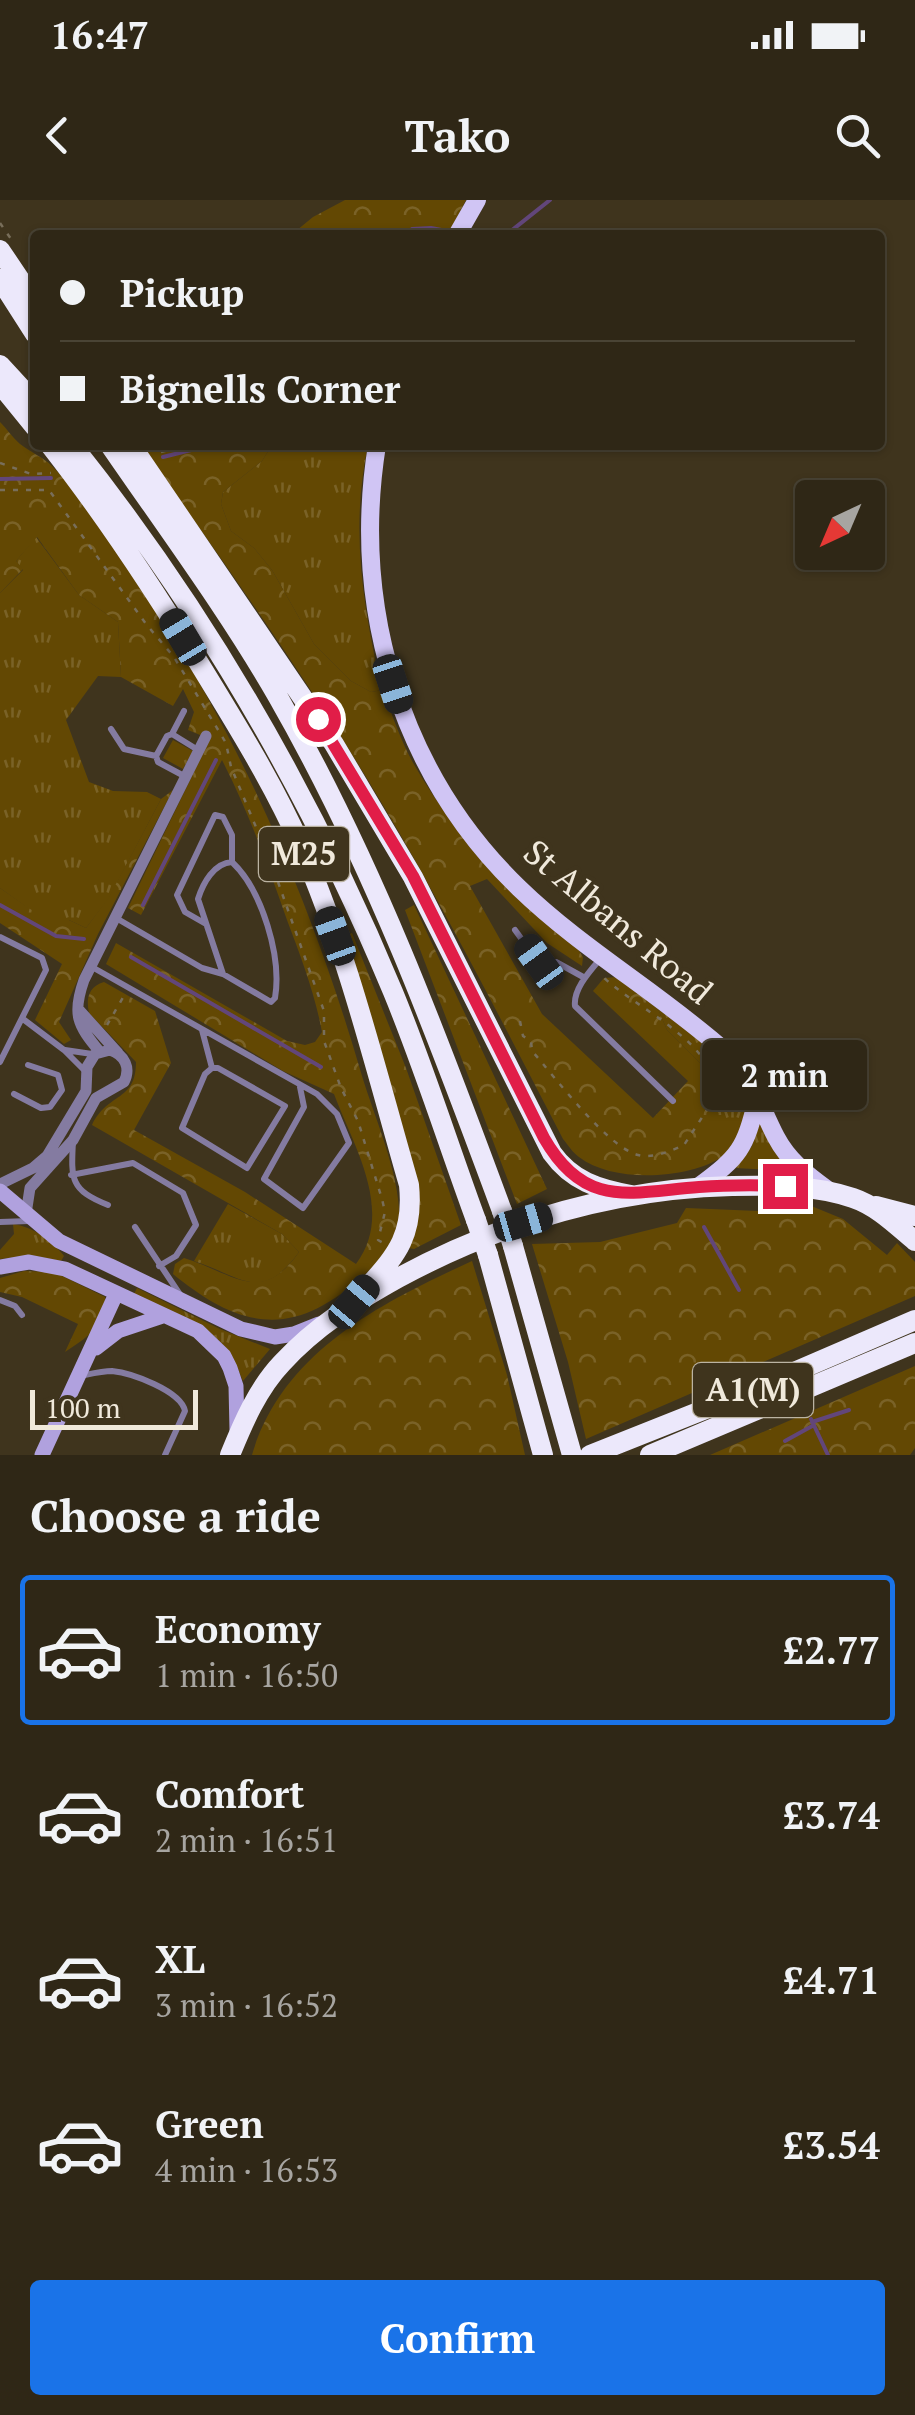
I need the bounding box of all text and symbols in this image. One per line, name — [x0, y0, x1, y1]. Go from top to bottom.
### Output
text: 16:47 — [50, 10, 149, 60]
text: Tako — [404, 105, 511, 165]
icon: back — [30, 108, 85, 163]
icon: search — [830, 108, 885, 163]
text: Pickup — [120, 268, 244, 318]
text: Bignells Corner — [120, 364, 400, 414]
north arrow — [795, 480, 885, 570]
map controls — [795, 480, 885, 570]
car — [155, 604, 211, 670]
car — [369, 651, 417, 717]
route start — [296, 697, 341, 742]
road number: M25 — [259, 827, 349, 881]
street label: St Albans Road — [514, 829, 723, 1014]
car — [311, 903, 359, 969]
car — [509, 929, 569, 995]
callout: 2 min — [702, 1041, 868, 1111]
text: 2 min — [741, 1054, 828, 1096]
route end — [763, 1164, 808, 1209]
car — [490, 1199, 556, 1245]
car — [323, 1269, 385, 1335]
road number: A1(M) — [693, 1363, 813, 1417]
scale bar — [30, 1385, 198, 1430]
text: 100 m — [45, 1389, 121, 1426]
text: Choose a ride — [30, 1485, 321, 1545]
text: Economy — [155, 1604, 321, 1654]
icon: car — [35, 1605, 125, 1695]
text: £2.77 — [783, 1625, 880, 1675]
text: 1 min · 16:50 — [155, 1654, 338, 1696]
text: Comfort — [155, 1769, 304, 1819]
icon: car — [35, 1770, 125, 1860]
text: £3.74 — [783, 1790, 880, 1840]
text: 2 min · 16:51 — [155, 1819, 338, 1861]
text: XL — [155, 1934, 205, 1984]
icon: car — [35, 1935, 125, 2025]
text: £4.71 — [783, 1955, 880, 2005]
text: 3 min · 16:52 — [155, 1984, 338, 2026]
text: Green — [155, 2099, 264, 2149]
icon: car — [35, 2100, 125, 2190]
text: £3.54 — [783, 2120, 880, 2170]
text: 4 min · 16:53 — [155, 2149, 338, 2191]
button: Confirm — [30, 2280, 885, 2395]

